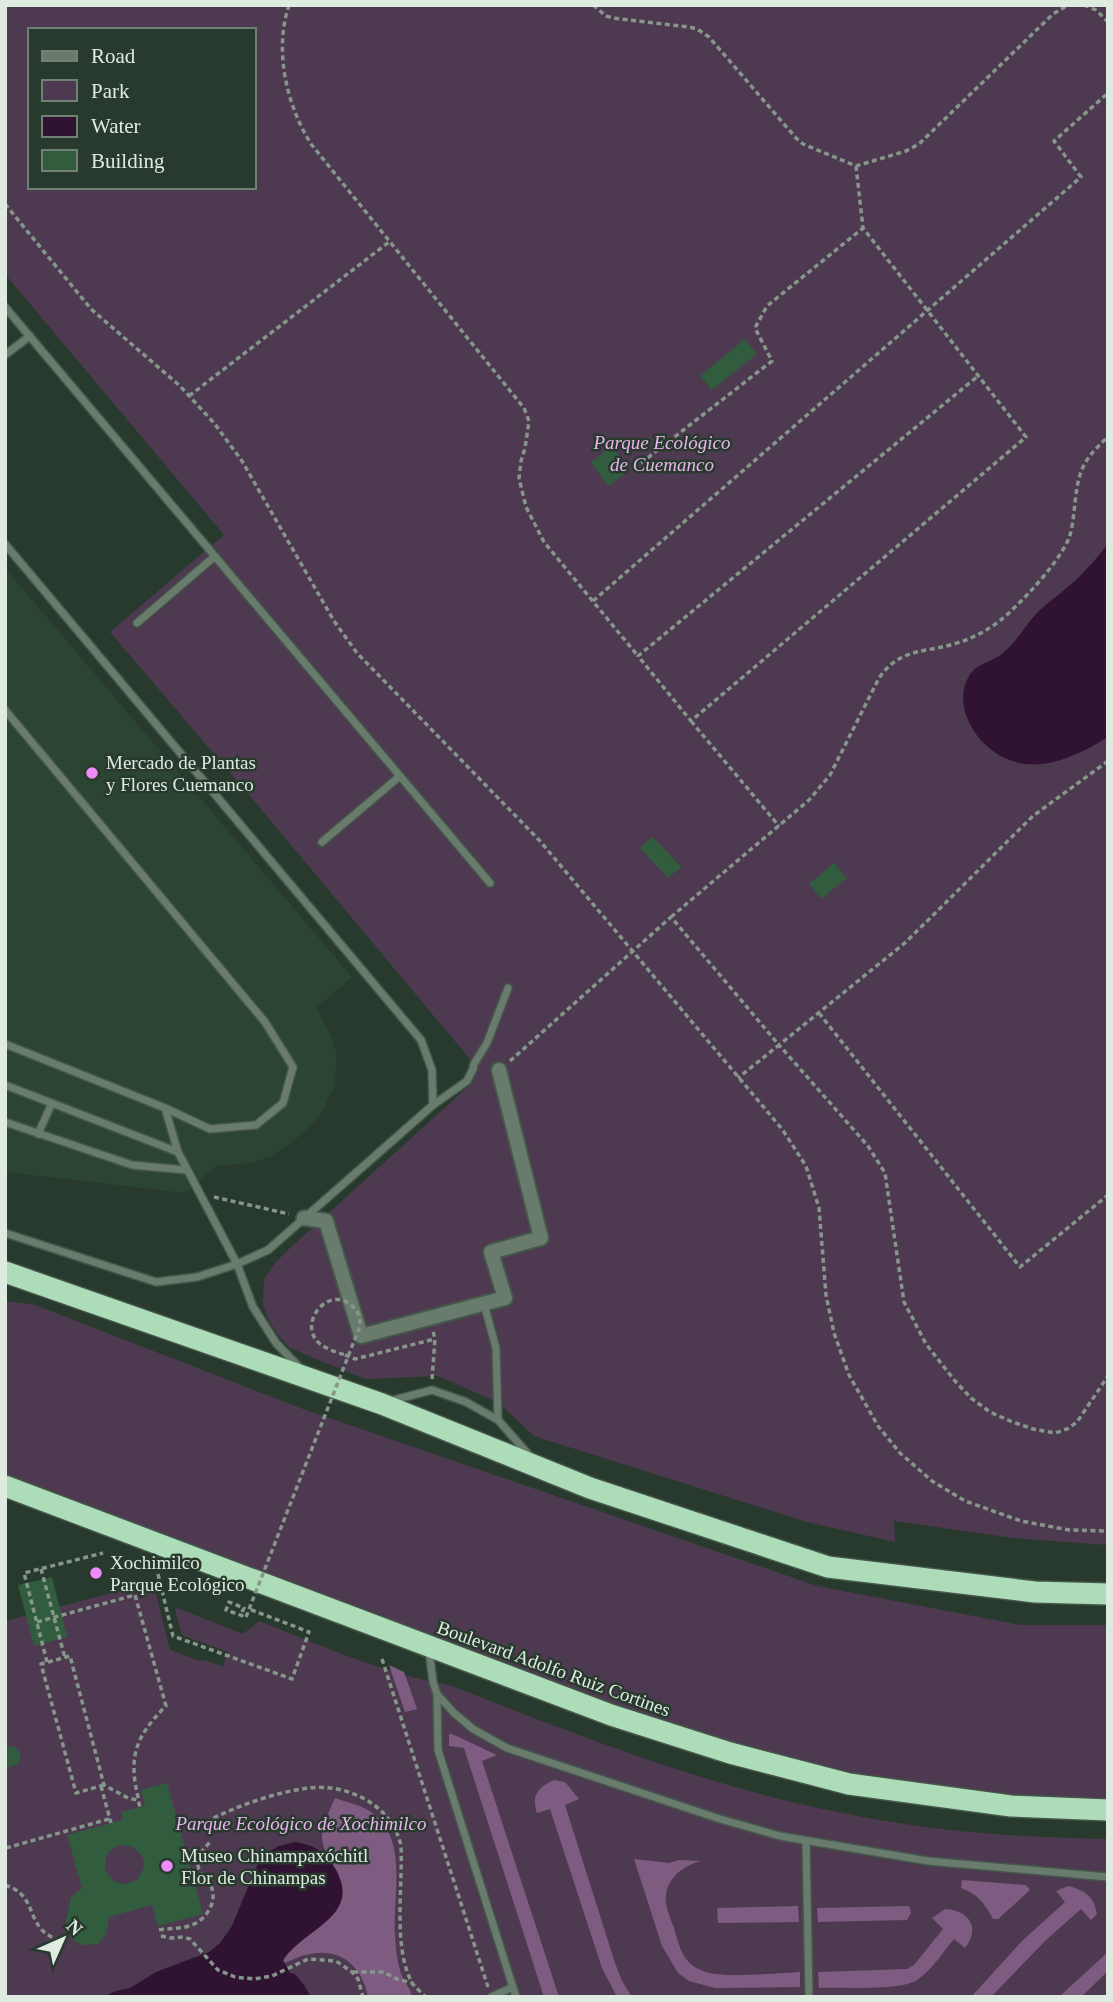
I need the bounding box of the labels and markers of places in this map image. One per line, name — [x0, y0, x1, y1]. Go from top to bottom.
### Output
place label: Mercado de Plantas y Flores Cuemanco — [106, 752, 256, 795]
marker: Mercado de Plantas y Flores Cuemanco — [84, 765, 100, 781]
place label: Xochimilco Parque Ecológico — [110, 1552, 245, 1595]
marker: Xochimilco Parque Ecológico — [88, 1565, 104, 1581]
place label: Museo Chinampaxóchitl Flor de Chinampas — [181, 1845, 368, 1888]
marker: Museo Chinampaxóchitl Flor de Chinampas — [159, 1858, 175, 1874]

